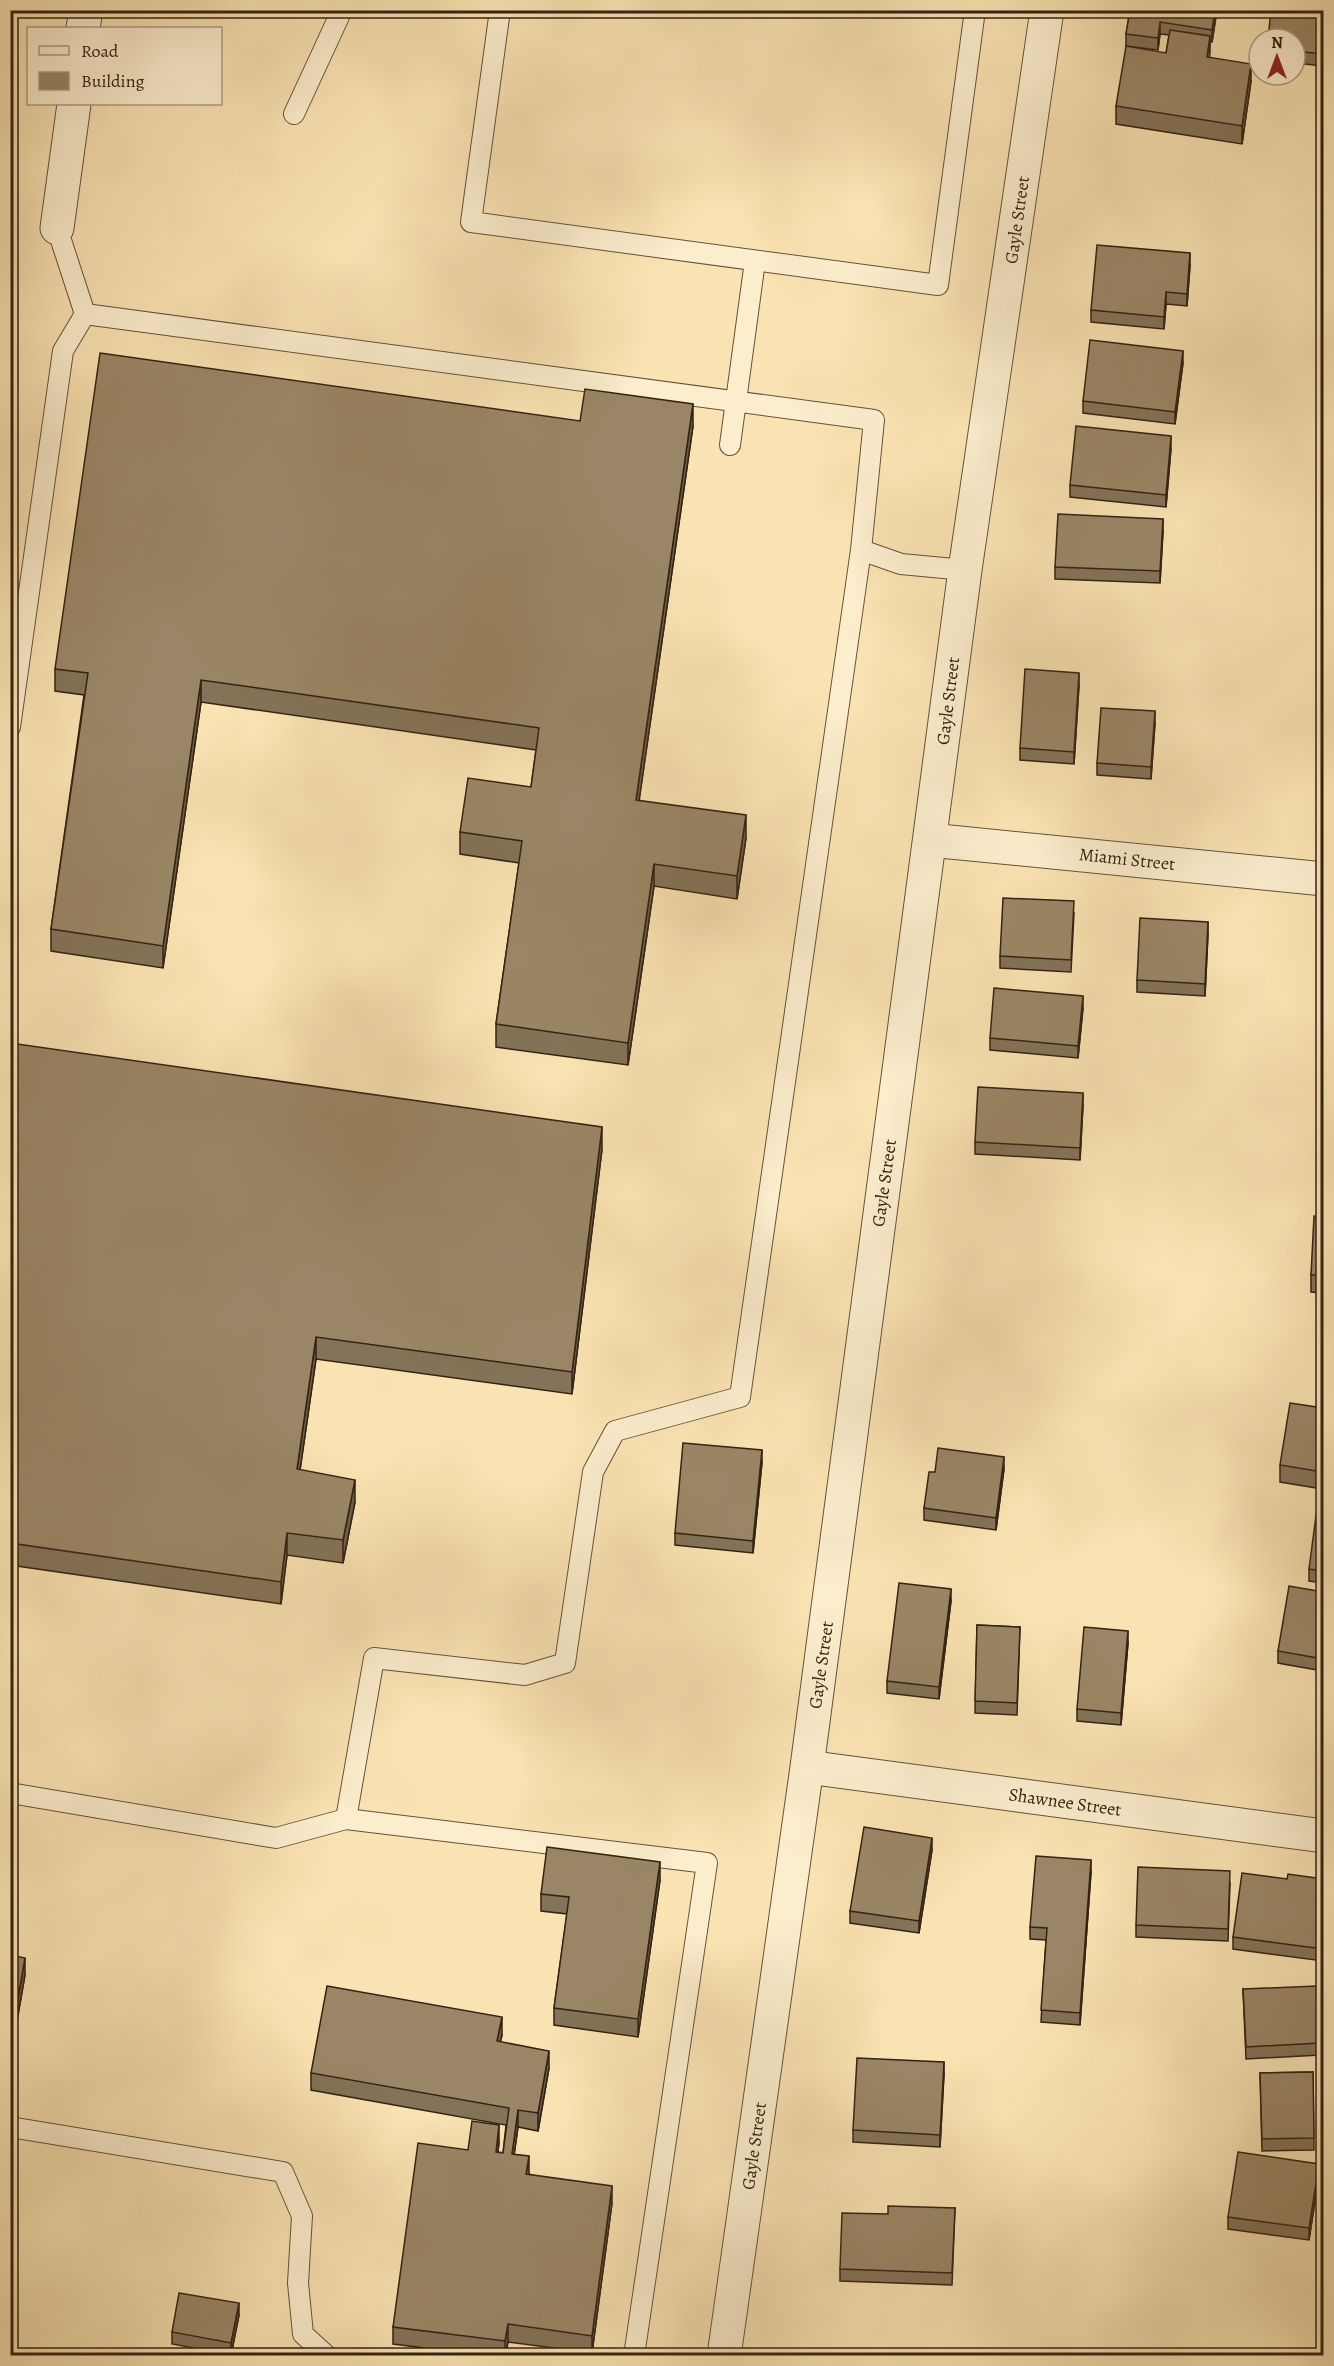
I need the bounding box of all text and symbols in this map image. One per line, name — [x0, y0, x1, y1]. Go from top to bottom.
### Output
legend — [27, 27, 222, 105]
north arrow — [1247, 27, 1307, 87]
text: N — [1271, 32, 1283, 54]
text: Road — [81, 39, 119, 63]
text: Building — [81, 69, 145, 93]
street label: Gayle Street — [999, 175, 1035, 265]
street label: Gayle Street — [931, 656, 965, 746]
street label: Miami Street — [1078, 842, 1176, 876]
street label: Gayle Street — [866, 1138, 902, 1228]
street label: Gayle Street — [803, 1620, 839, 1710]
street label: Shawnee Street — [1007, 1782, 1123, 1822]
street label: Gayle Street — [736, 2101, 772, 2191]

